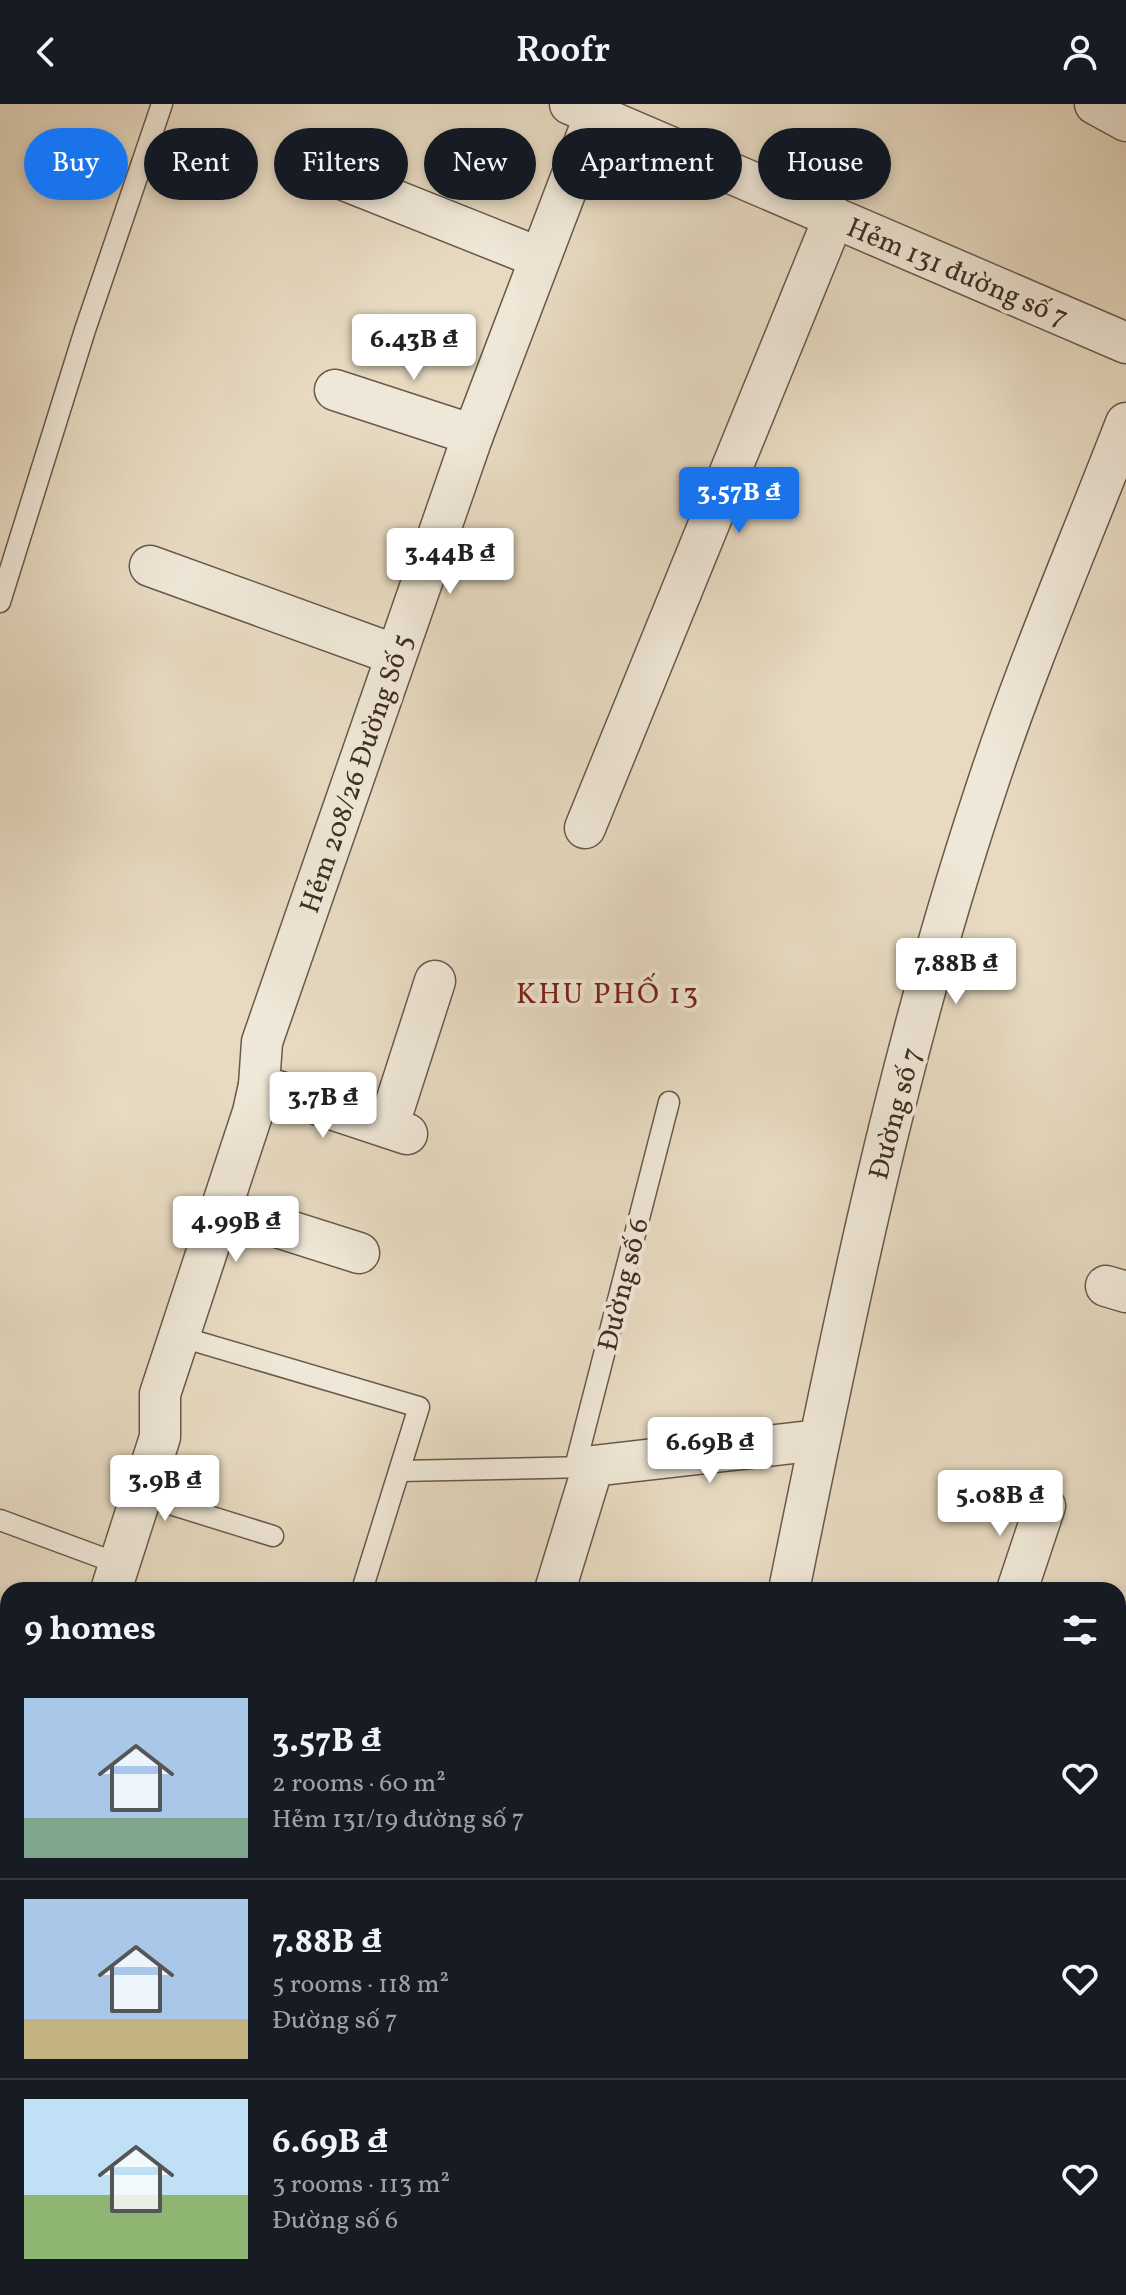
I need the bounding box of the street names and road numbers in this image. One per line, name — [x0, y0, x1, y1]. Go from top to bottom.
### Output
street label: Hẻm 131 đường số 7 — [840, 209, 1074, 338]
street label: Hẻm 208/26 Đường Số 5 — [291, 629, 423, 919]
street label: Đường số 7 — [860, 1043, 933, 1184]
street label: Đường số 6 — [589, 1214, 660, 1355]

